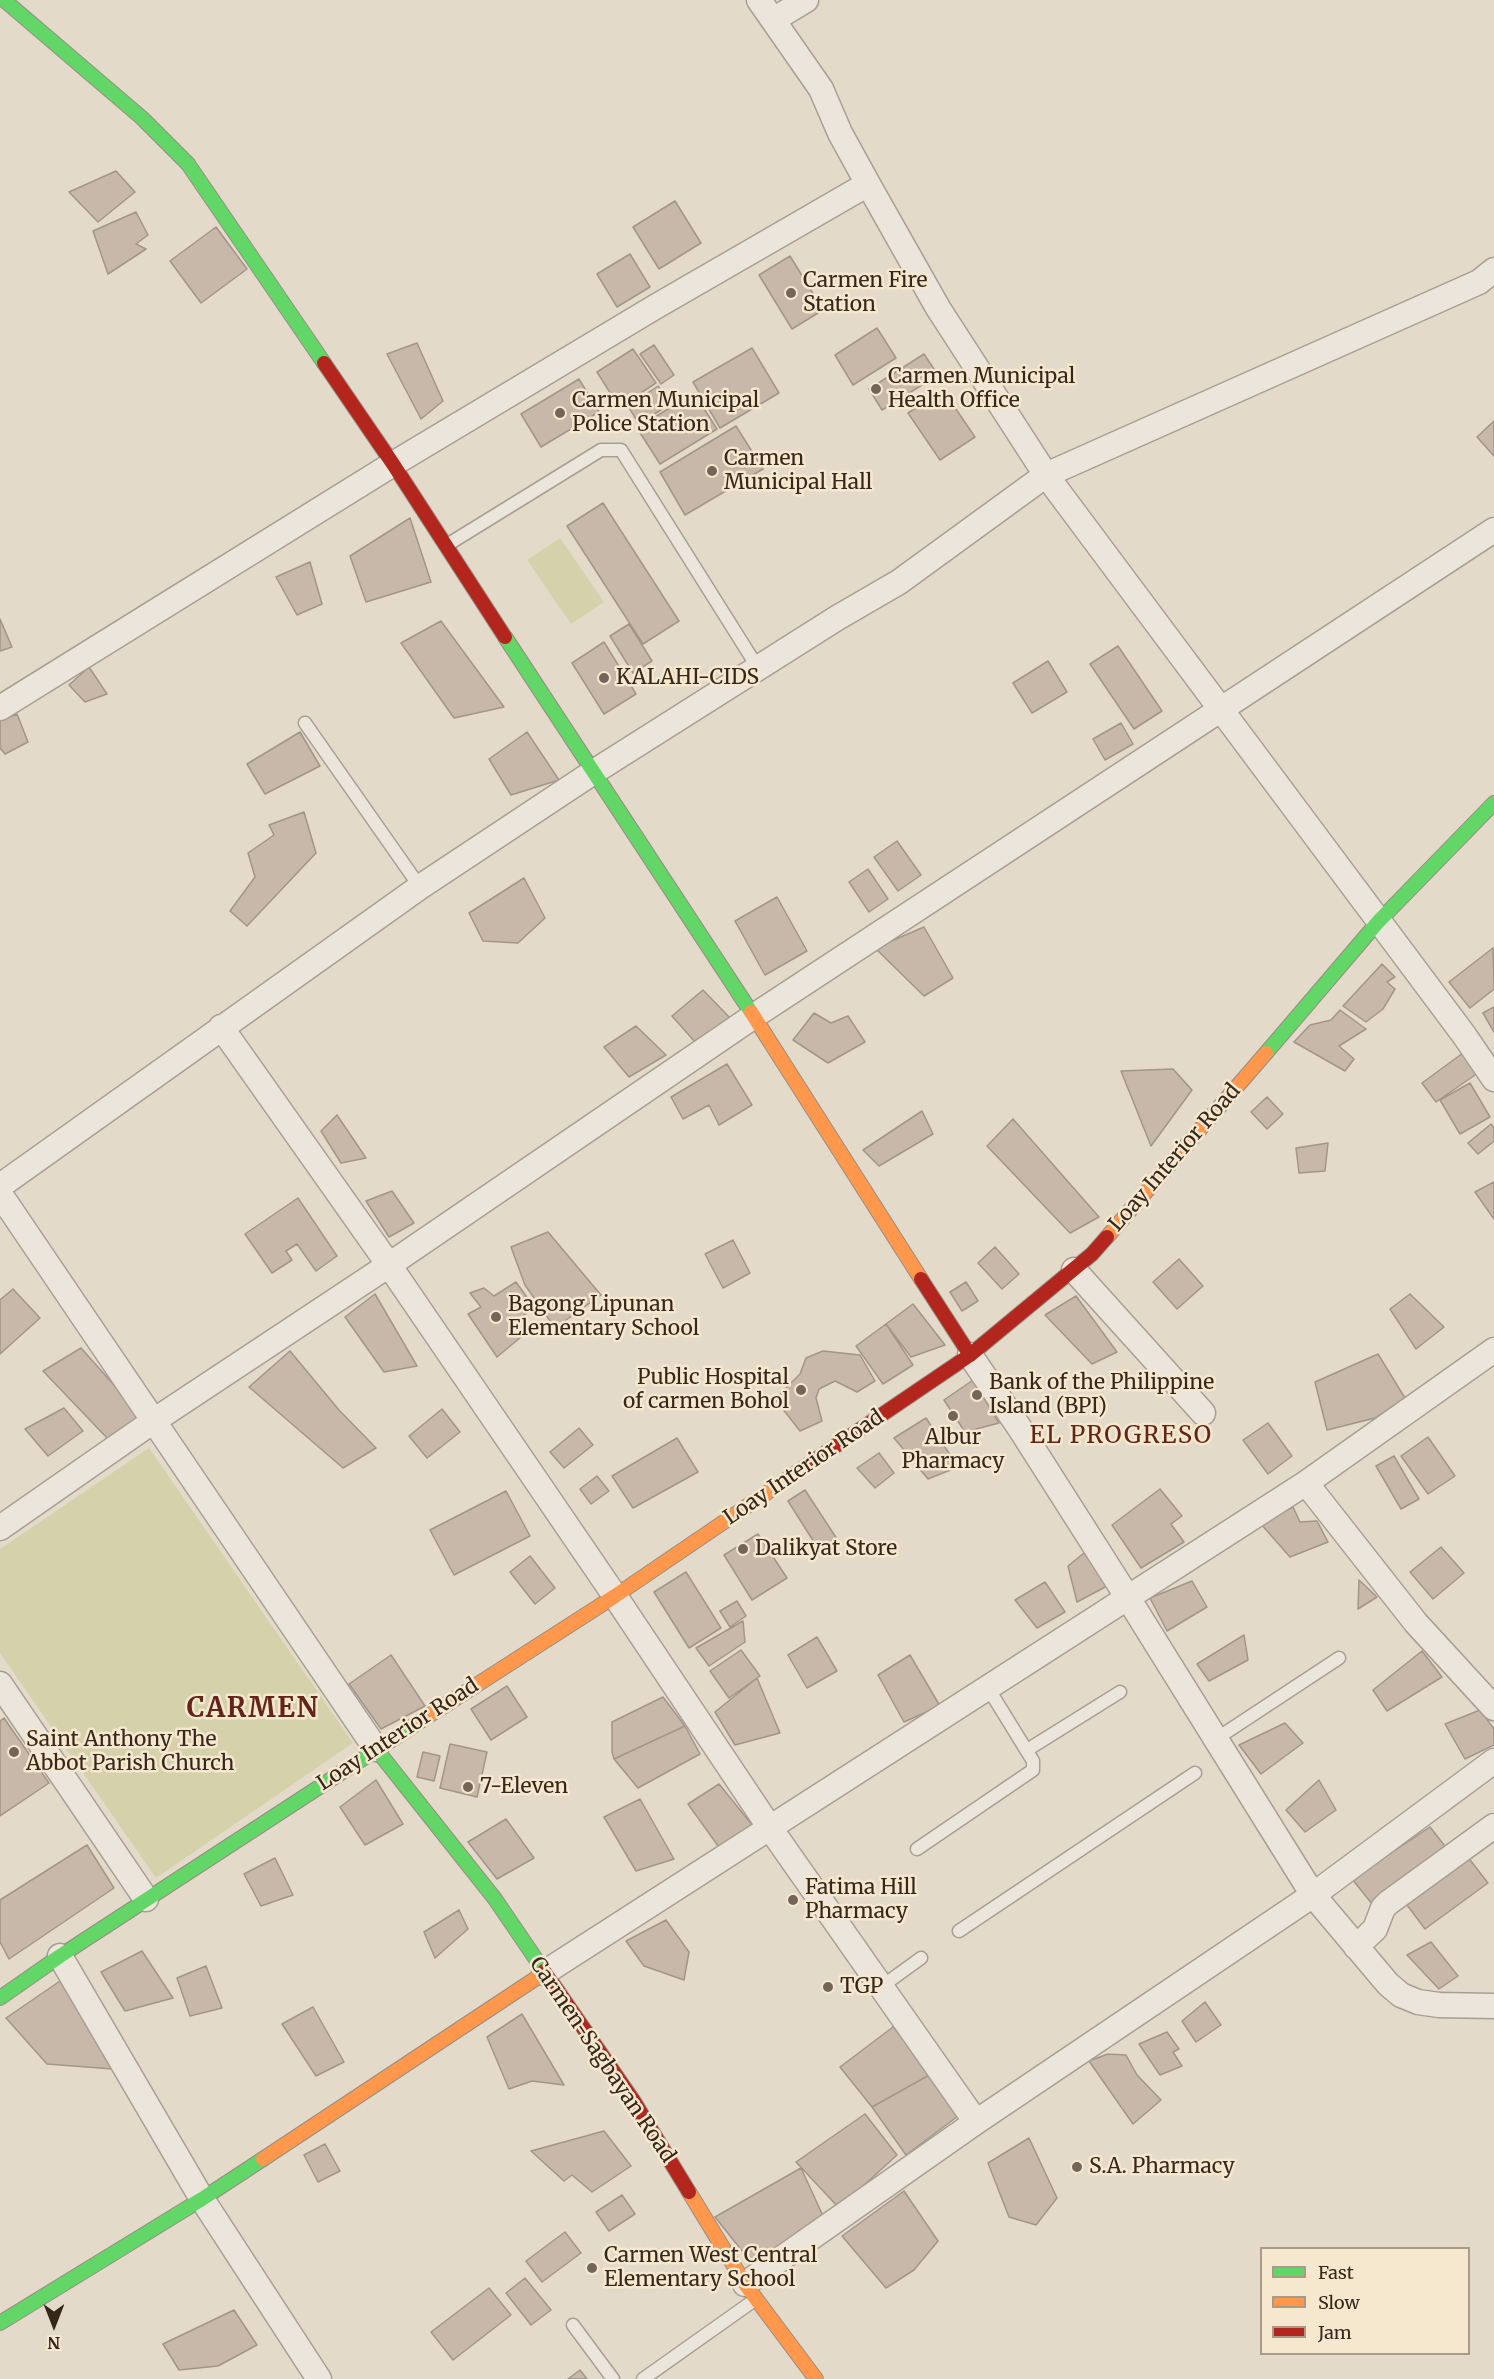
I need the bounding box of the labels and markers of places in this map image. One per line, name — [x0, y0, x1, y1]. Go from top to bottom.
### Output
place label: Carmen Fire Station — [803, 268, 928, 318]
marker: Carmen Fire Station — [784, 286, 798, 300]
place label: Carmen Municipal Health Office — [888, 364, 1075, 414]
marker: Carmen Municipal Health Office — [869, 382, 883, 396]
place label: Carmen Municipal Police Station — [572, 388, 759, 438]
marker: Carmen Municipal Police Station — [553, 406, 567, 420]
place label: Carmen Municipal Hall — [724, 446, 872, 496]
marker: Carmen Municipal Hall — [705, 464, 719, 478]
place label: KALAHI-CIDS — [616, 665, 759, 691]
marker: KALAHI-CIDS — [597, 671, 611, 685]
place label: Bagong Lipunan Elementary School — [508, 1292, 699, 1342]
marker: Bagong Lipunan Elementary School — [489, 1310, 503, 1324]
place label: Public Hospital of carmen Bohol — [623, 1365, 789, 1415]
place label: Bank of the Philippine Island (BPI) — [989, 1370, 1214, 1420]
marker: Public Hospital of carmen Bohol — [794, 1383, 808, 1397]
marker: Bank of the Philippine Island (BPI) — [970, 1388, 984, 1402]
marker: Albur Pharmacy — [946, 1409, 960, 1423]
place label: Albur Pharmacy — [902, 1425, 1004, 1475]
place label: Dalikyat Store — [755, 1536, 897, 1562]
marker: Dalikyat Store — [736, 1542, 750, 1556]
place label: Saint Anthony The Abbot Parish Church — [26, 1727, 235, 1777]
marker: Saint Anthony The Abbot Parish Church — [7, 1745, 21, 1759]
place label: 7-Eleven — [480, 1774, 568, 1800]
marker: 7-Eleven — [461, 1780, 475, 1794]
place label: Fatima Hill Pharmacy — [805, 1875, 917, 1925]
marker: Fatima Hill Pharmacy — [786, 1893, 800, 1907]
place label: TGP — [840, 1974, 883, 2000]
marker: TGP — [821, 1980, 835, 1994]
place label: S.A. Pharmacy — [1089, 2154, 1235, 2180]
marker: S.A. Pharmacy — [1070, 2160, 1084, 2174]
place label: Carmen West Central Elementary School — [604, 2243, 817, 2293]
marker: Carmen West Central Elementary School — [585, 2261, 599, 2275]

